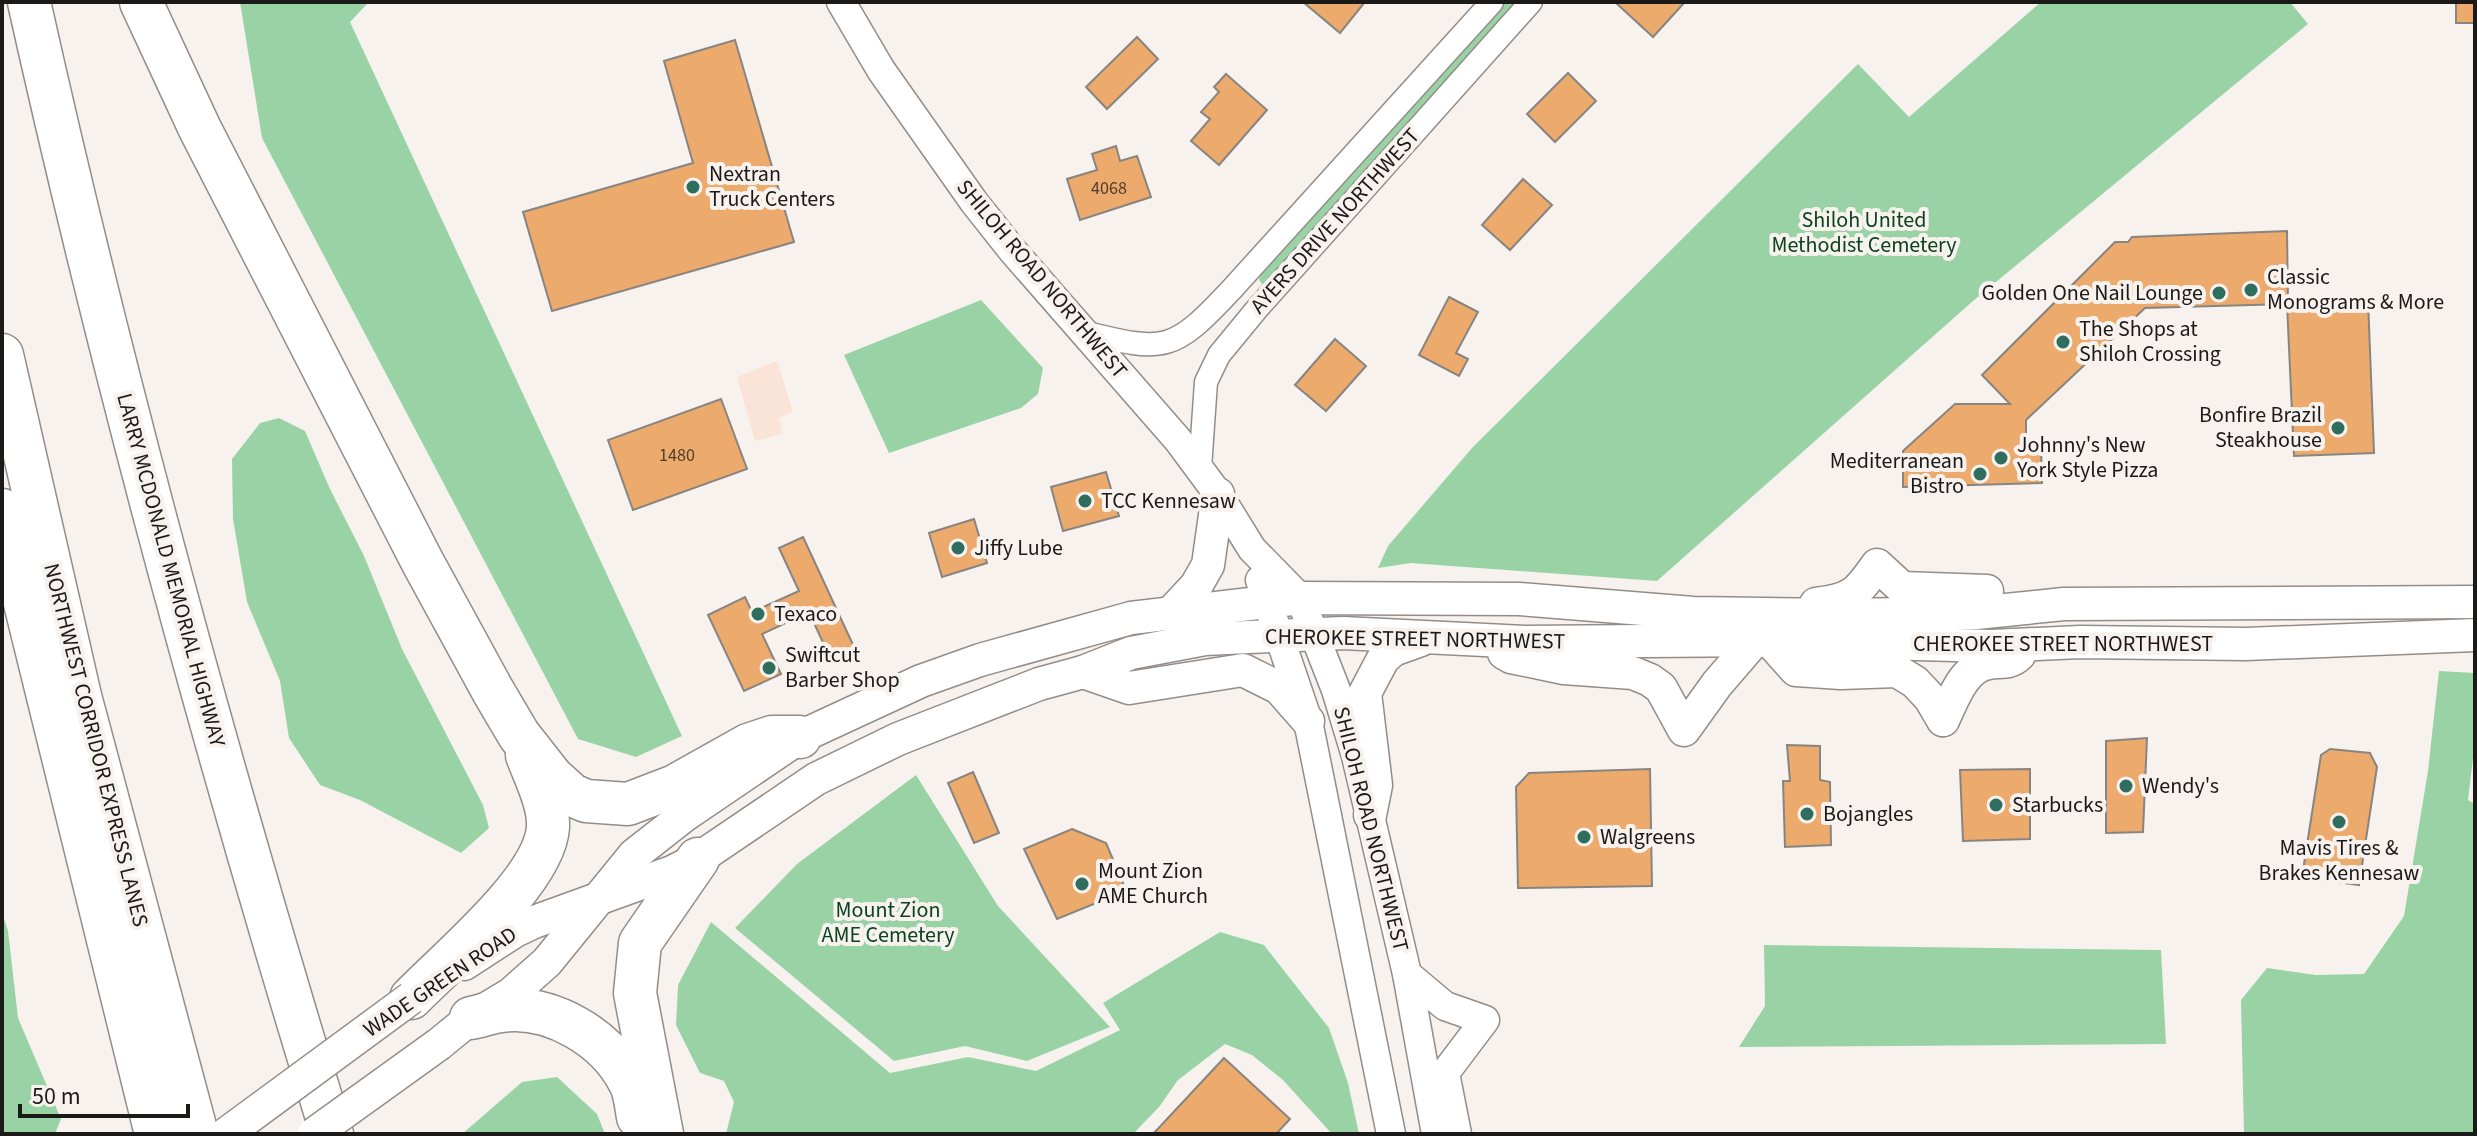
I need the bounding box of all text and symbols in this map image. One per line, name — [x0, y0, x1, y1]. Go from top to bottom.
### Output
street label: AYERS DRIVE NORTHWEST — [1243, 121, 1427, 321]
place label: Nextran Truck Centers — [709, 158, 835, 215]
street label: SHILOH ROAD NORTHWEST — [949, 172, 1135, 386]
house number: 4068 — [1091, 176, 1127, 201]
marker: Nextran Truck Centers — [684, 178, 702, 196]
park label: Shiloh United Methodist Cemetery — [1771, 204, 1957, 261]
place label: Classic Monograms & More — [2267, 261, 2444, 318]
place label: Golden One Nail Lounge — [1982, 277, 2203, 309]
marker: Classic Monograms & More — [2242, 281, 2260, 299]
marker: Golden One Nail Lounge — [2210, 284, 2228, 302]
place label: The Shops at Shiloh Crossing — [2079, 313, 2221, 370]
marker: The Shops at Shiloh Crossing — [2054, 333, 2072, 351]
street label: LARRY MCDONALD MEMORIAL HIGHWAY — [108, 390, 234, 751]
place label: Bonfire Brazil Steakhouse — [2199, 399, 2322, 456]
marker: Bonfire Brazil Steakhouse — [2329, 419, 2347, 437]
place label: Johnny's New York Style Pizza — [2016, 429, 2158, 486]
house number: 1480 — [659, 443, 695, 468]
place label: Mediterranean Bistro — [1830, 445, 1964, 502]
marker: Johnny's New York Style Pizza — [1992, 449, 2010, 467]
marker: Mediterranean Bistro — [1971, 465, 1989, 483]
place label: TCC Kennesaw — [1101, 485, 1236, 517]
marker: TCC Kennesaw — [1076, 492, 1094, 510]
place label: Jiffy Lube — [974, 532, 1063, 564]
marker: Jiffy Lube — [949, 539, 967, 557]
street label: NORTHWEST CORRIDOR EXPRESS LANES — [35, 560, 157, 930]
place label: Texaco — [774, 598, 837, 630]
marker: Texaco — [749, 605, 767, 623]
street label: CHEROKEE STREET NORTHWEST — [1265, 620, 1566, 658]
street label: CHEROKEE STREET NORTHWEST — [1913, 628, 2213, 660]
place label: Swiftcut Barber Shop — [785, 639, 900, 696]
marker: Swiftcut Barber Shop — [760, 659, 778, 677]
street label: SHILOH ROAD NORTHWEST — [1325, 703, 1417, 955]
place label: Wendy's — [2142, 770, 2219, 802]
marker: Wendy's — [2117, 777, 2135, 795]
place label: Starbucks — [2012, 789, 2103, 821]
marker: Starbucks — [1987, 796, 2005, 814]
place label: Bojangles — [1823, 798, 1913, 830]
marker: Bojangles — [1798, 805, 1816, 823]
marker: Mavis Tires & Brakes Kennesaw — [2330, 813, 2348, 831]
place label: Walgreens — [1600, 821, 1695, 853]
marker: Walgreens — [1575, 828, 1593, 846]
place label: Mavis Tires & Brakes Kennesaw — [2259, 832, 2420, 889]
place label: Mount Zion AME Church — [1098, 855, 1208, 912]
marker: Mount Zion AME Church — [1073, 875, 1091, 893]
park label: Mount Zion AME Cemetery — [822, 894, 955, 951]
street label: WADE GREEN ROAD — [357, 919, 523, 1045]
scale bar — [20, 1068, 188, 1118]
text: 50 m — [32, 1079, 81, 1114]

